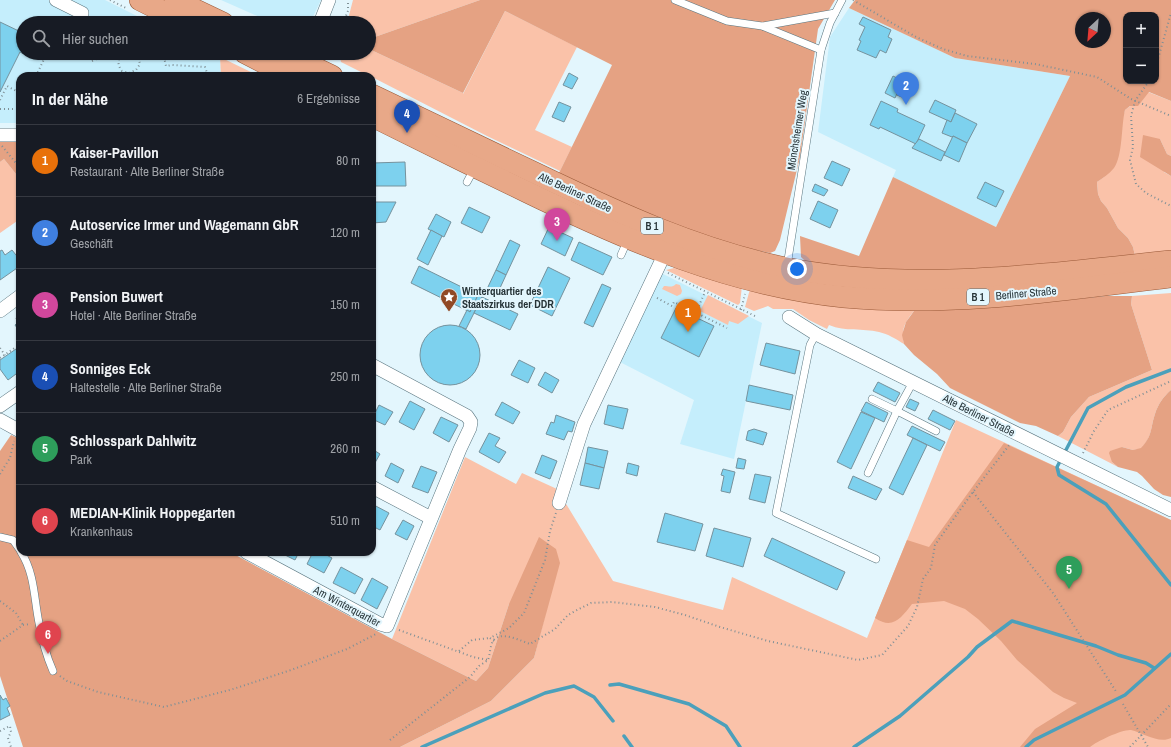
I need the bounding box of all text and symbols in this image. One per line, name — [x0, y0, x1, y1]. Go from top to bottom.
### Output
north arrow — [1075, 12, 1111, 48]
map controls — [1123, 12, 1159, 84]
button: + — [1123, 12, 1159, 48]
search box — [16, 16, 376, 60]
icon: search — [30, 27, 52, 49]
text: Hier suchen — [62, 28, 128, 49]
button: − — [1123, 48, 1159, 84]
pin: 2 — [893, 72, 919, 105]
text: In der Nähe — [32, 87, 108, 110]
street label: Mönchsheimer Weg — [784, 89, 810, 171]
text: 6 Ergebnisse — [297, 90, 360, 107]
pin: 4 — [394, 100, 420, 133]
text: Kaiser-Pavillon — [70, 142, 159, 163]
text: 1 — [42, 152, 48, 169]
text: 80 m — [336, 152, 360, 169]
text: Restaurant · Alte Berliner Straße — [70, 163, 224, 180]
street label: Alte Berliner Straße — [535, 168, 614, 215]
pin: 3 — [544, 208, 570, 241]
text: Autoservice Irmer und Wagemann GbR — [70, 214, 299, 235]
road number: B 1 — [641, 218, 663, 234]
text: 2 — [42, 224, 48, 241]
text: 120 m — [330, 224, 360, 241]
text: Geschäft — [70, 235, 113, 252]
your location — [787, 259, 807, 279]
street label: Berliner Straße — [995, 283, 1057, 303]
place label: Winterquartier des Staatszirkus der DDR — [462, 284, 554, 311]
text: Pension Buwert — [70, 286, 163, 307]
place icon: Winterquartier des Staatszirkus der DDR — [439, 287, 459, 312]
road number: B 1 — [967, 289, 989, 305]
text: 3 — [42, 296, 48, 313]
text: 150 m — [330, 296, 360, 313]
pin: 1 — [675, 299, 701, 332]
text: Hotel · Alte Berliner Straße — [70, 307, 197, 324]
text: Sonniges Eck — [70, 358, 151, 379]
text: 4 — [42, 368, 48, 385]
text: 250 m — [330, 368, 360, 385]
text: Haltestelle · Alte Berliner Straße — [70, 379, 222, 396]
street label: Alte Berliner Straße — [940, 390, 1017, 439]
text: Schlosspark Dahlwitz — [70, 430, 196, 451]
text: 5 — [42, 440, 48, 457]
text: 260 m — [330, 440, 360, 457]
text: Park — [70, 451, 92, 468]
text: MEDIAN-Klinik Hoppegarten — [70, 502, 235, 523]
text: 6 — [42, 512, 48, 529]
text: 510 m — [330, 512, 360, 529]
text: Krankenhaus — [70, 523, 133, 540]
pin: 5 — [1056, 556, 1082, 589]
street label: Am Winterquartier — [310, 582, 383, 629]
pin: 6 — [35, 621, 61, 654]

